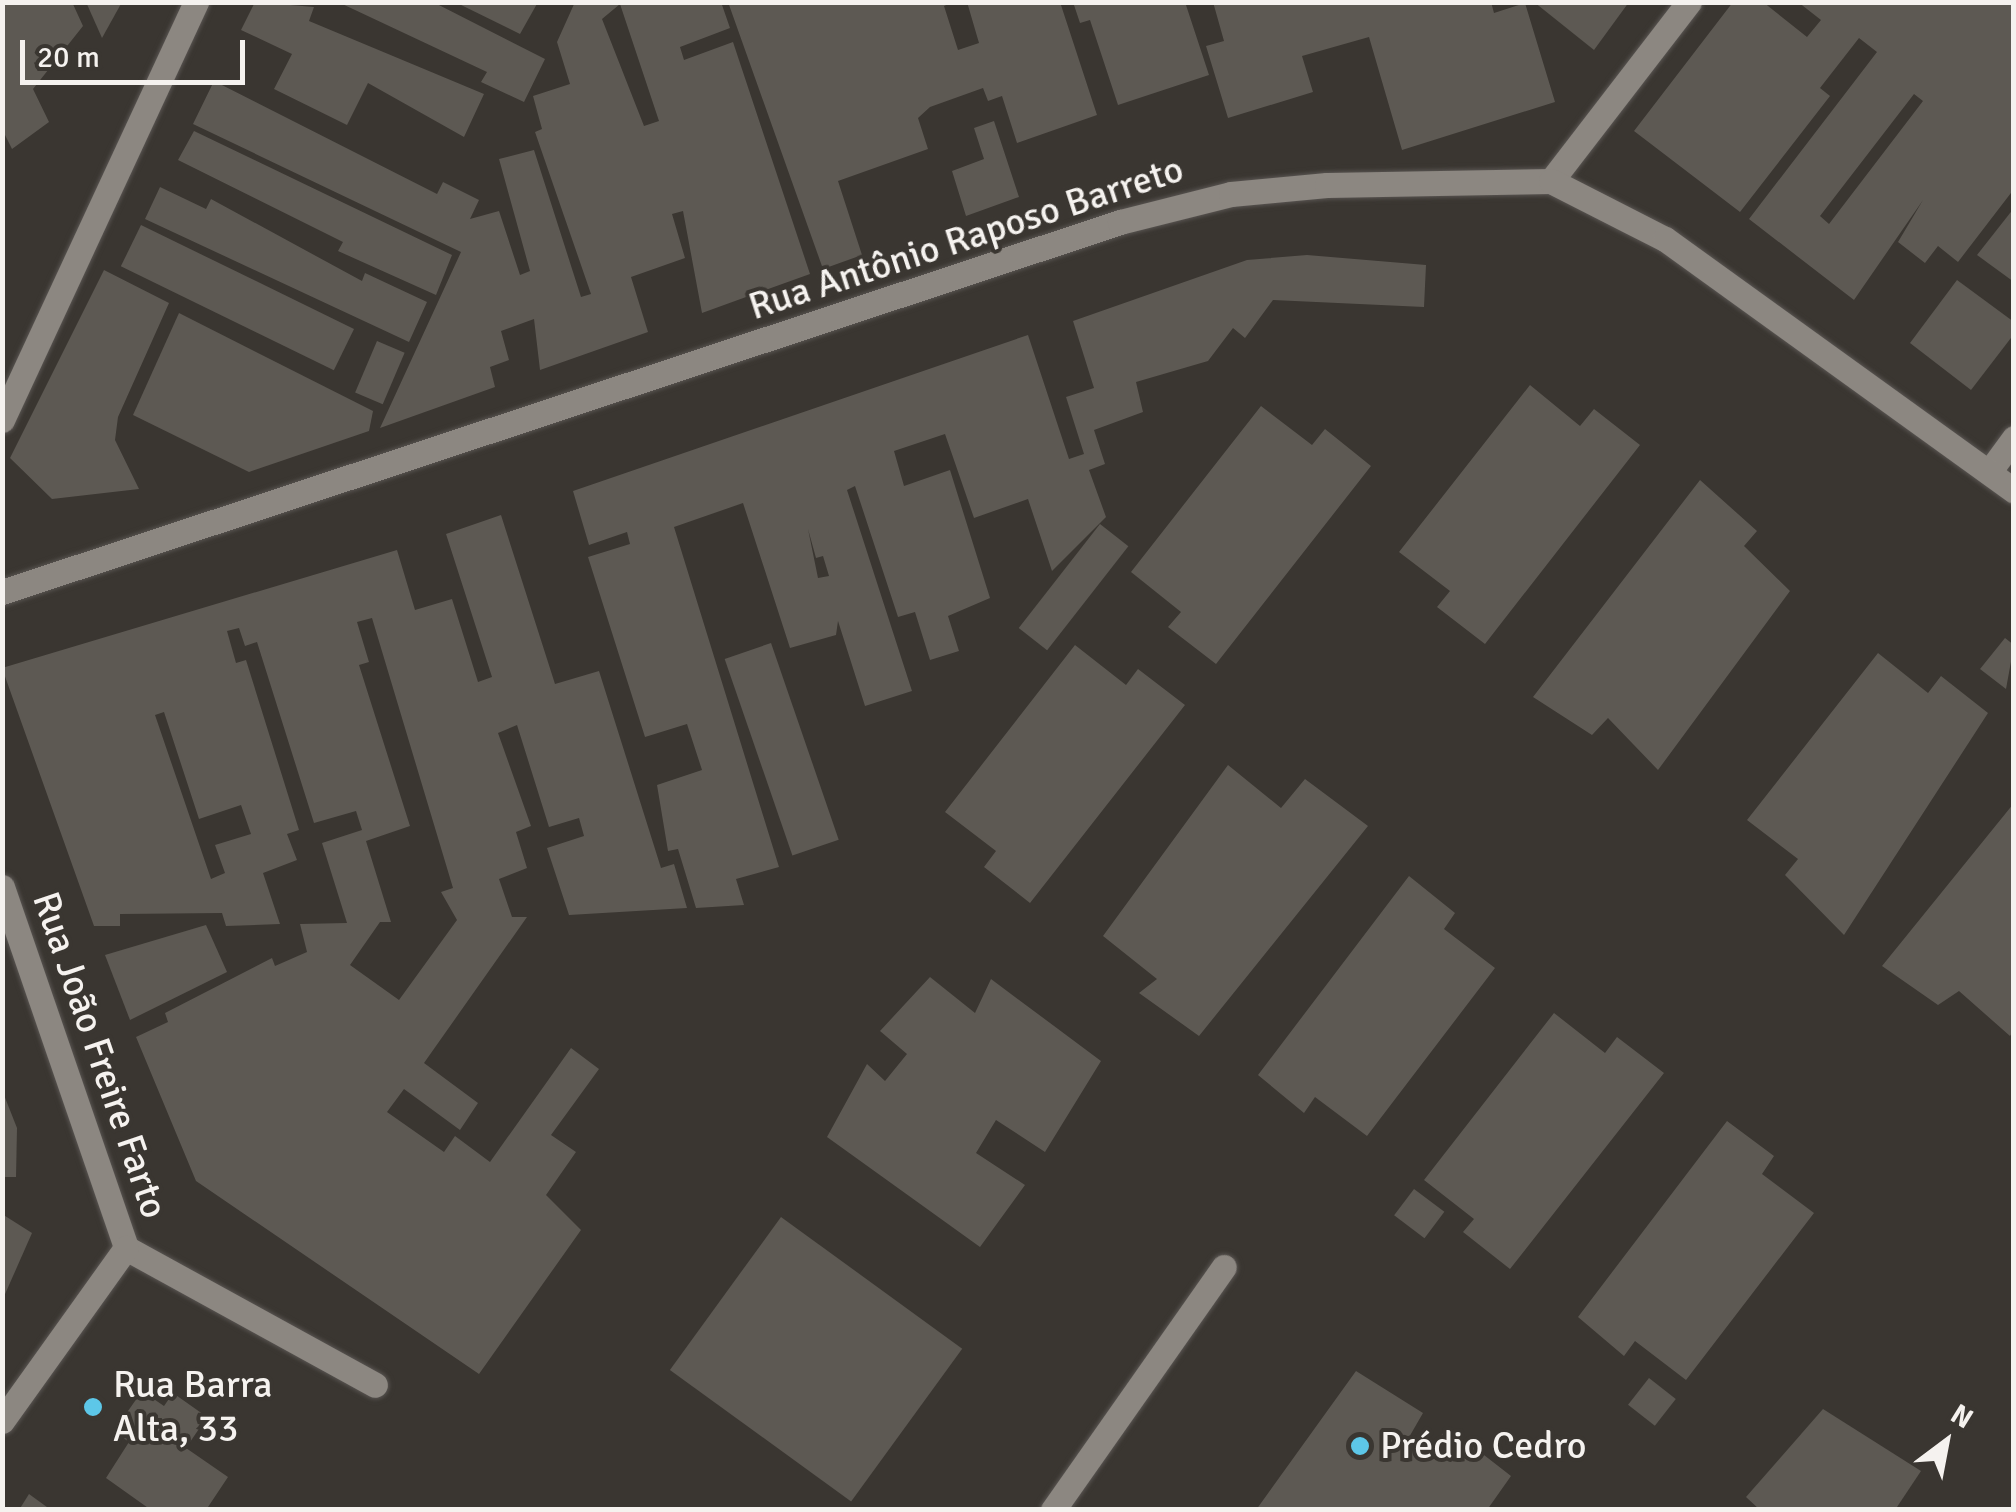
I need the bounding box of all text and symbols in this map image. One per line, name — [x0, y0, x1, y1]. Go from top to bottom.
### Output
scale bar — [25, 20, 250, 82]
text: 20 m — [37, 39, 100, 76]
street label: Rua Antônio Raposo Barreto — [743, 146, 1189, 330]
street label: Rua João Freire Farto — [23, 886, 177, 1224]
place label: Rua Barra Alta, 33 — [113, 1362, 273, 1452]
north arrow — [1896, 1392, 1996, 1492]
marker: Rua Barra Alta, 33 — [82, 1396, 104, 1418]
text: N — [1945, 1397, 1979, 1436]
place label: Prédio Cedro — [1380, 1423, 1587, 1469]
marker: Prédio Cedro — [1349, 1435, 1371, 1457]

